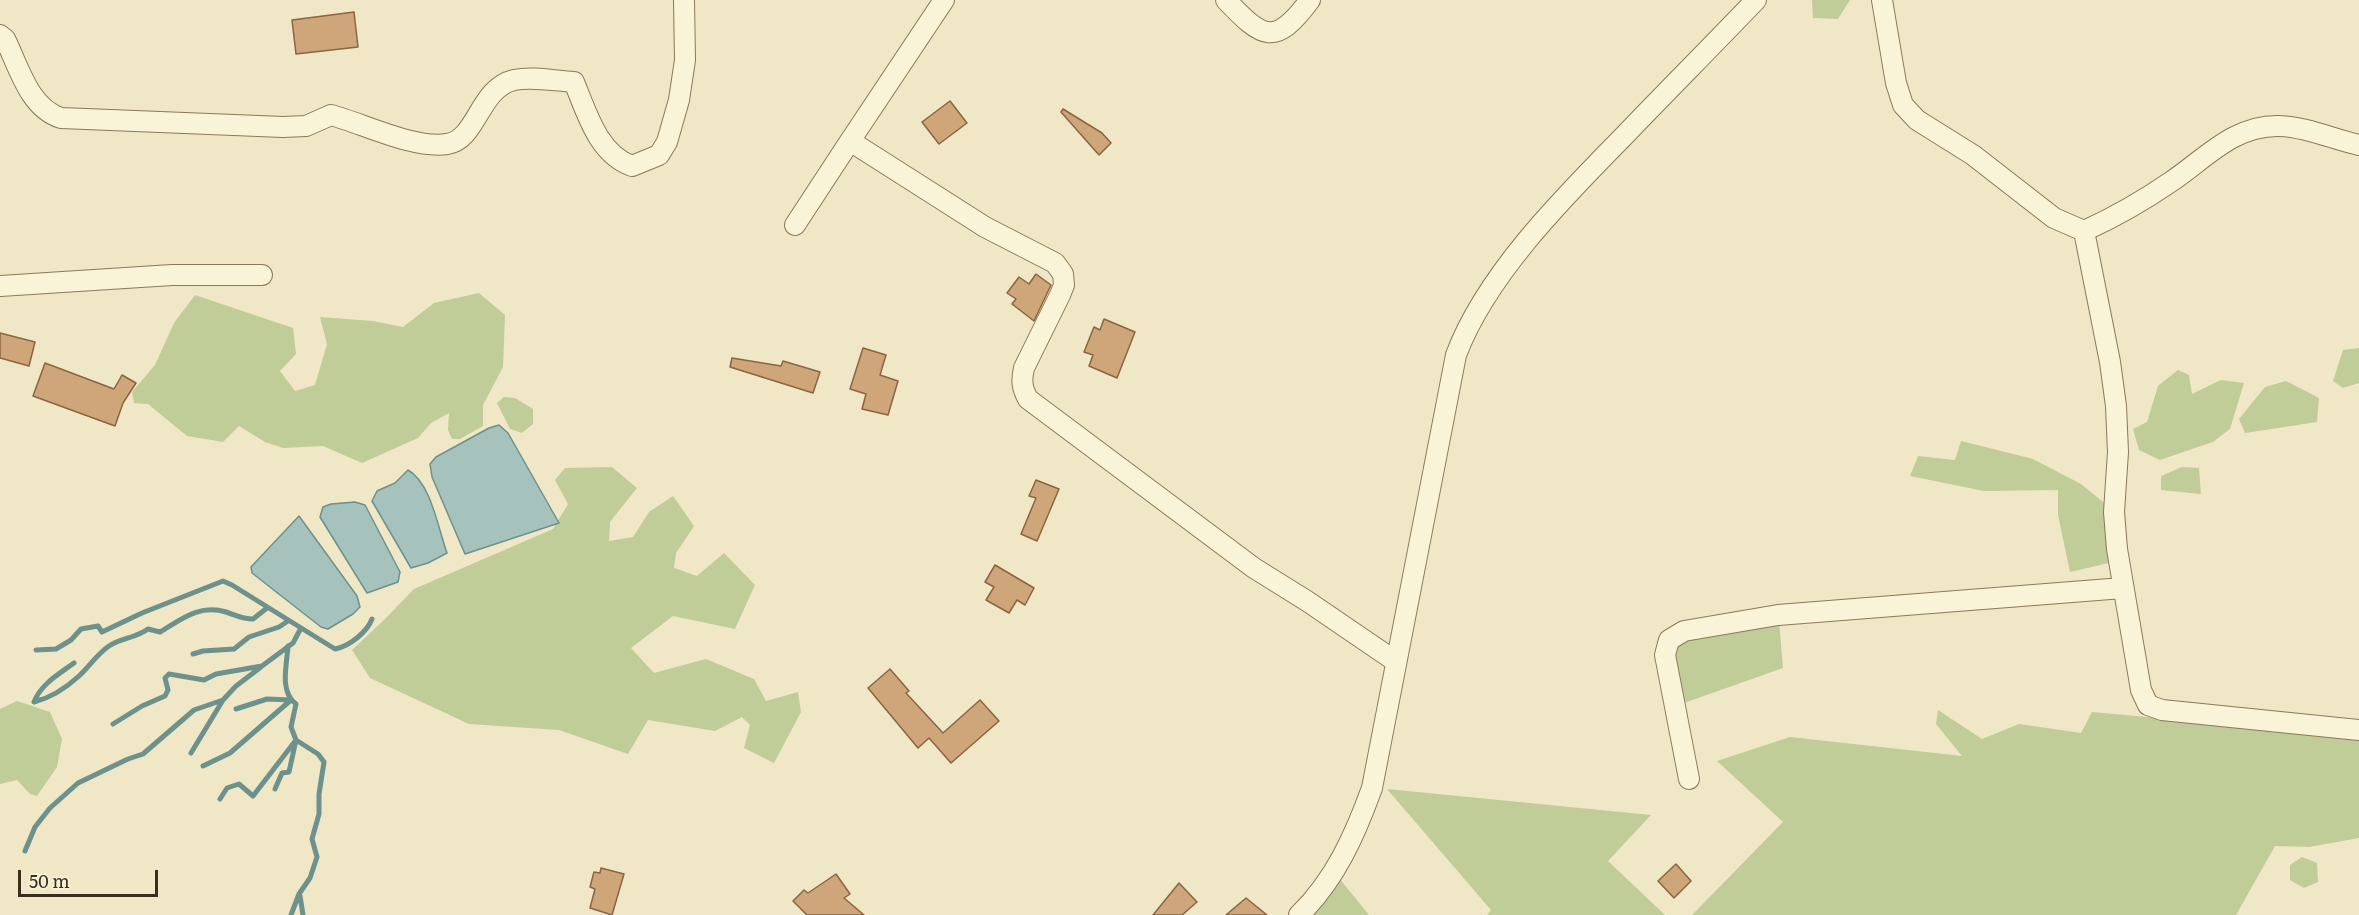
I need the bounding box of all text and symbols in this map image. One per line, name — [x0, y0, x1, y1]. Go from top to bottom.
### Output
scale bar — [21, 858, 160, 896]
text: 50 m — [29, 867, 70, 894]

